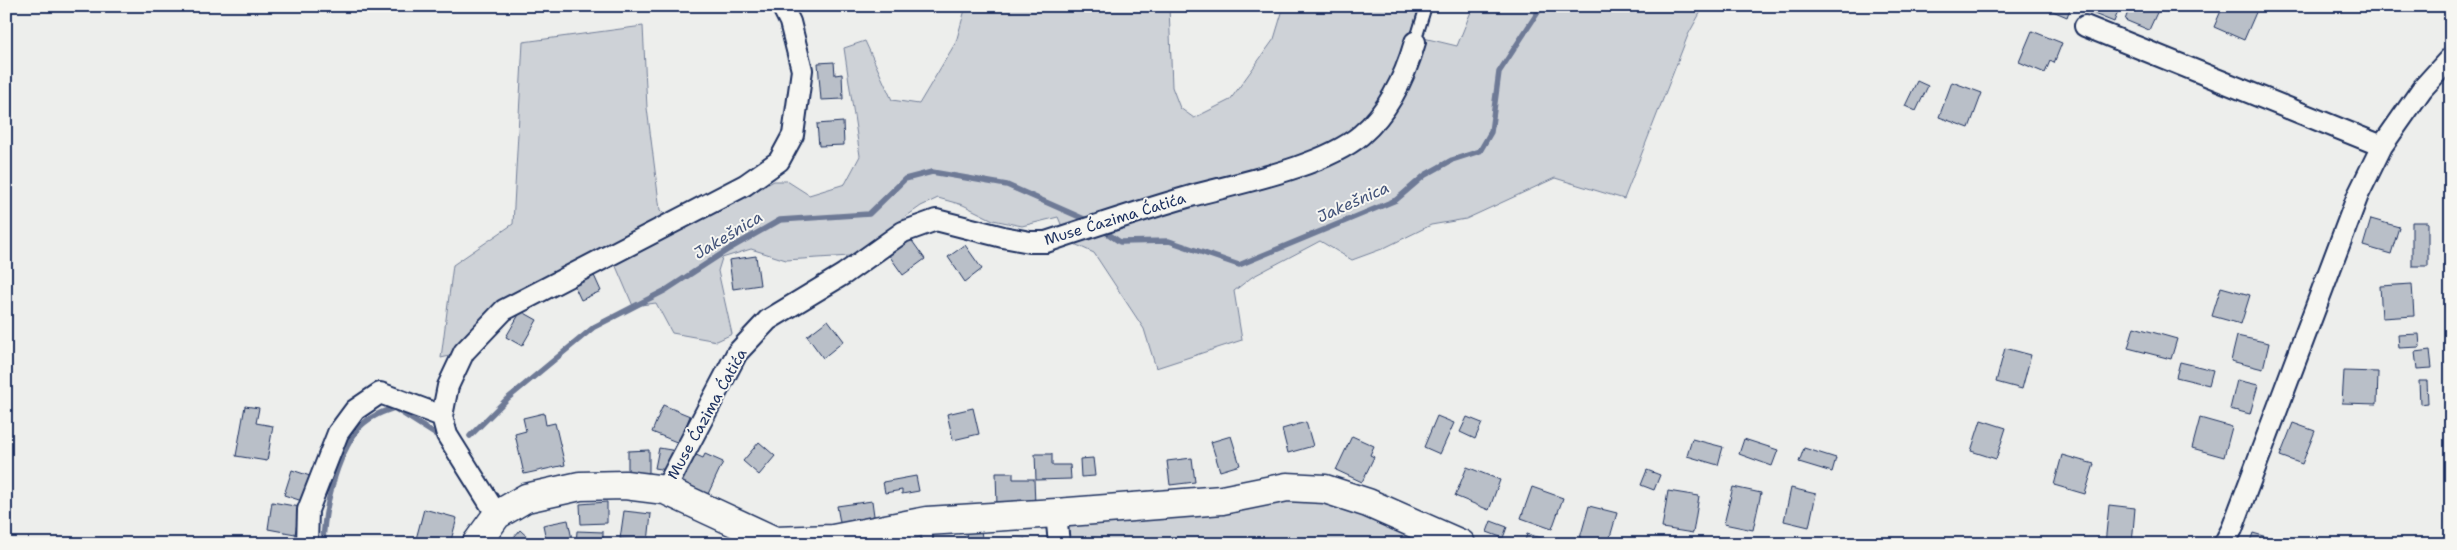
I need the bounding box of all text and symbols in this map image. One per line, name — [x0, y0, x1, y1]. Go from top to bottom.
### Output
water label: Jakešnica — [1314, 177, 1392, 227]
street label: Muse Ćazima Ćatića — [1042, 187, 1189, 250]
water label: Jakešnica — [690, 206, 766, 264]
street label: Muse Ćazima Ćatića — [662, 344, 752, 483]

